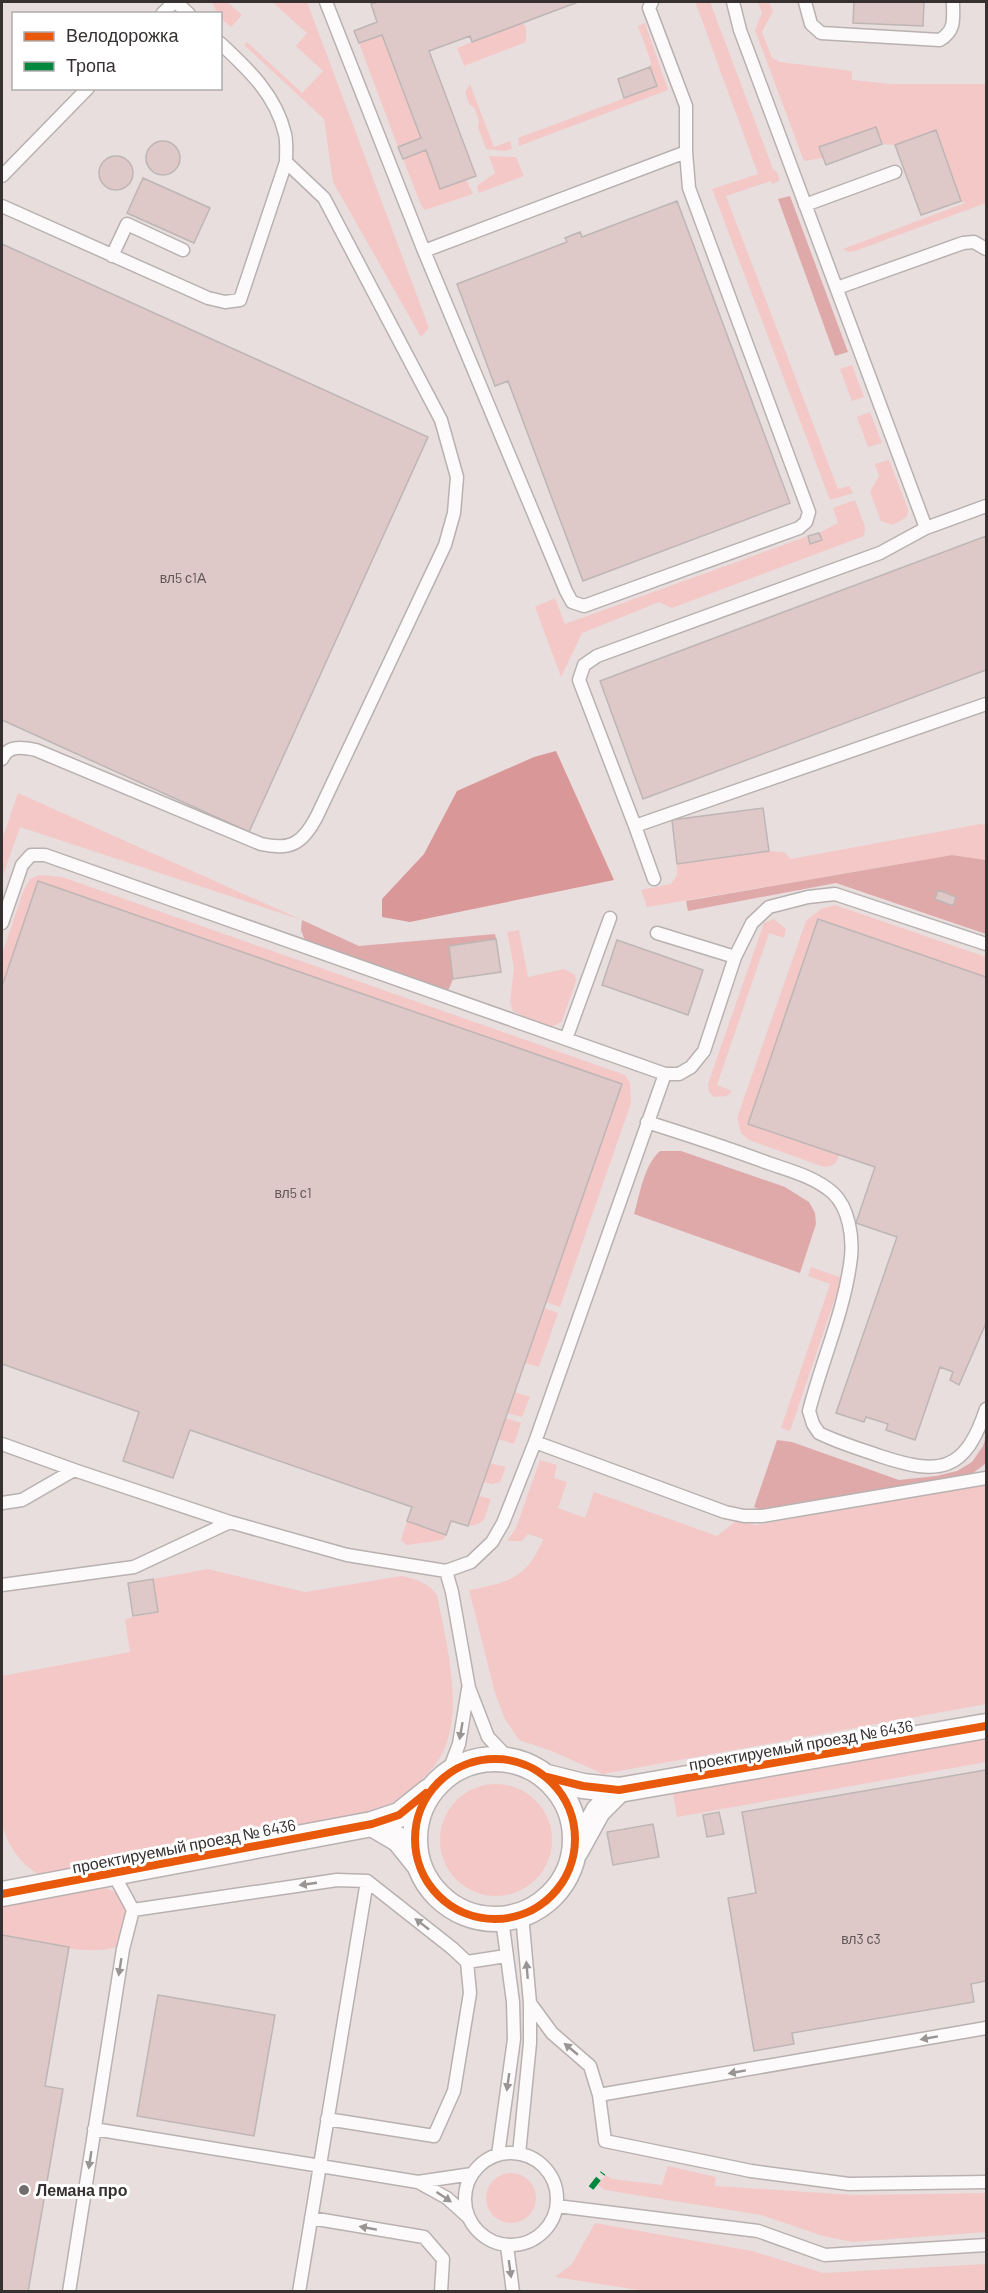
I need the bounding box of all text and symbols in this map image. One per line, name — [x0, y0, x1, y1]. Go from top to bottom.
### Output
legend — [12, 12, 222, 90]
text: Велодорожка — [66, 24, 179, 46]
text: Тропа — [66, 54, 117, 76]
house number: вл5 с1А — [160, 569, 207, 586]
house number: вл5 с1 — [274, 1184, 312, 1201]
street label: проектируемый проезд № 6436 — [687, 1715, 914, 1774]
one-way arrow — [456, 1722, 465, 1741]
street label: проектируемый проезд № 6436 — [71, 1814, 297, 1877]
one-way arrow — [299, 1880, 318, 1889]
one-way arrow — [414, 1918, 430, 1931]
house number: вл3 с3 — [841, 1930, 881, 1947]
one-way arrow — [115, 1958, 124, 1977]
one-way arrow — [522, 1960, 532, 1979]
one-way arrow — [919, 2034, 938, 2043]
one-way arrow — [564, 2043, 579, 2056]
one-way arrow — [727, 2068, 746, 2077]
one-way arrow — [503, 2072, 512, 2091]
one-way arrow — [85, 2151, 94, 2170]
place label: Лемана про — [36, 2180, 128, 2199]
marker: Лемана про — [17, 2183, 31, 2197]
one-way arrow — [436, 2192, 453, 2203]
one-way arrow — [358, 2223, 377, 2232]
one-way arrow — [506, 2259, 515, 2278]

